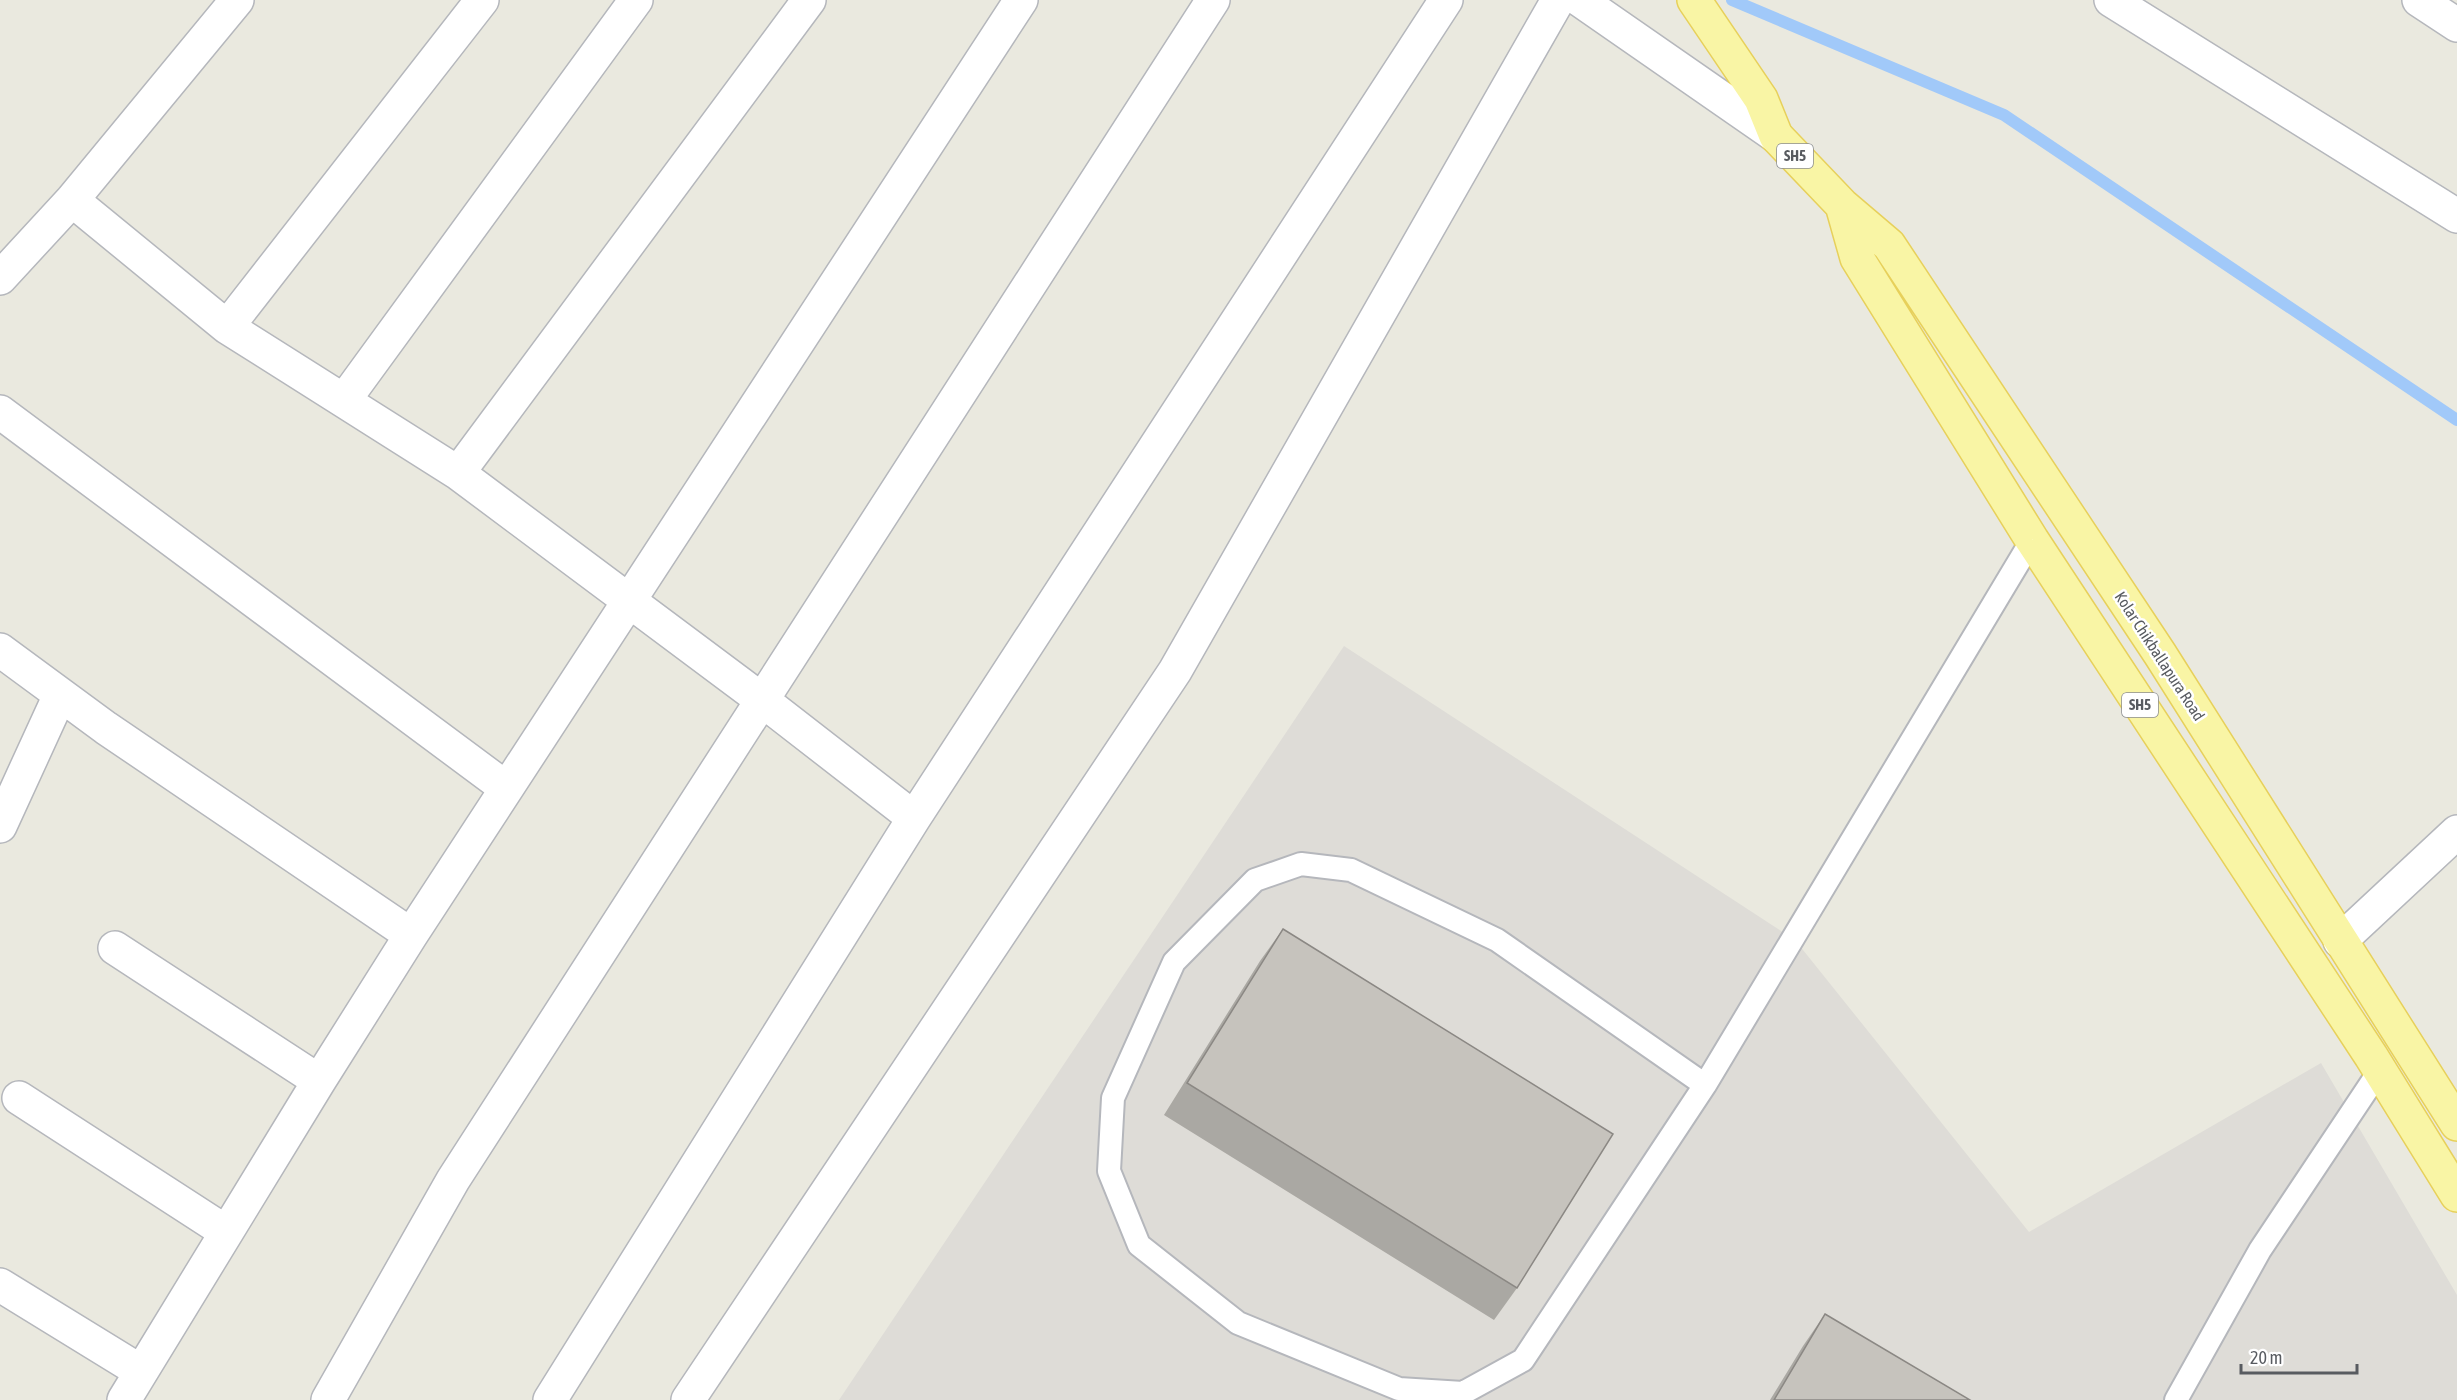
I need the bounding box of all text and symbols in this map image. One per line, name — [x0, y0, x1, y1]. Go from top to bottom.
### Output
road number: SH5 — [1777, 144, 1813, 168]
street label: Kolar Chikballapura Road — [2111, 588, 2208, 724]
road number: SH5 — [2122, 693, 2158, 717]
scale bar — [2241, 1337, 2356, 1375]
text: 20 m — [2250, 1347, 2282, 1368]

